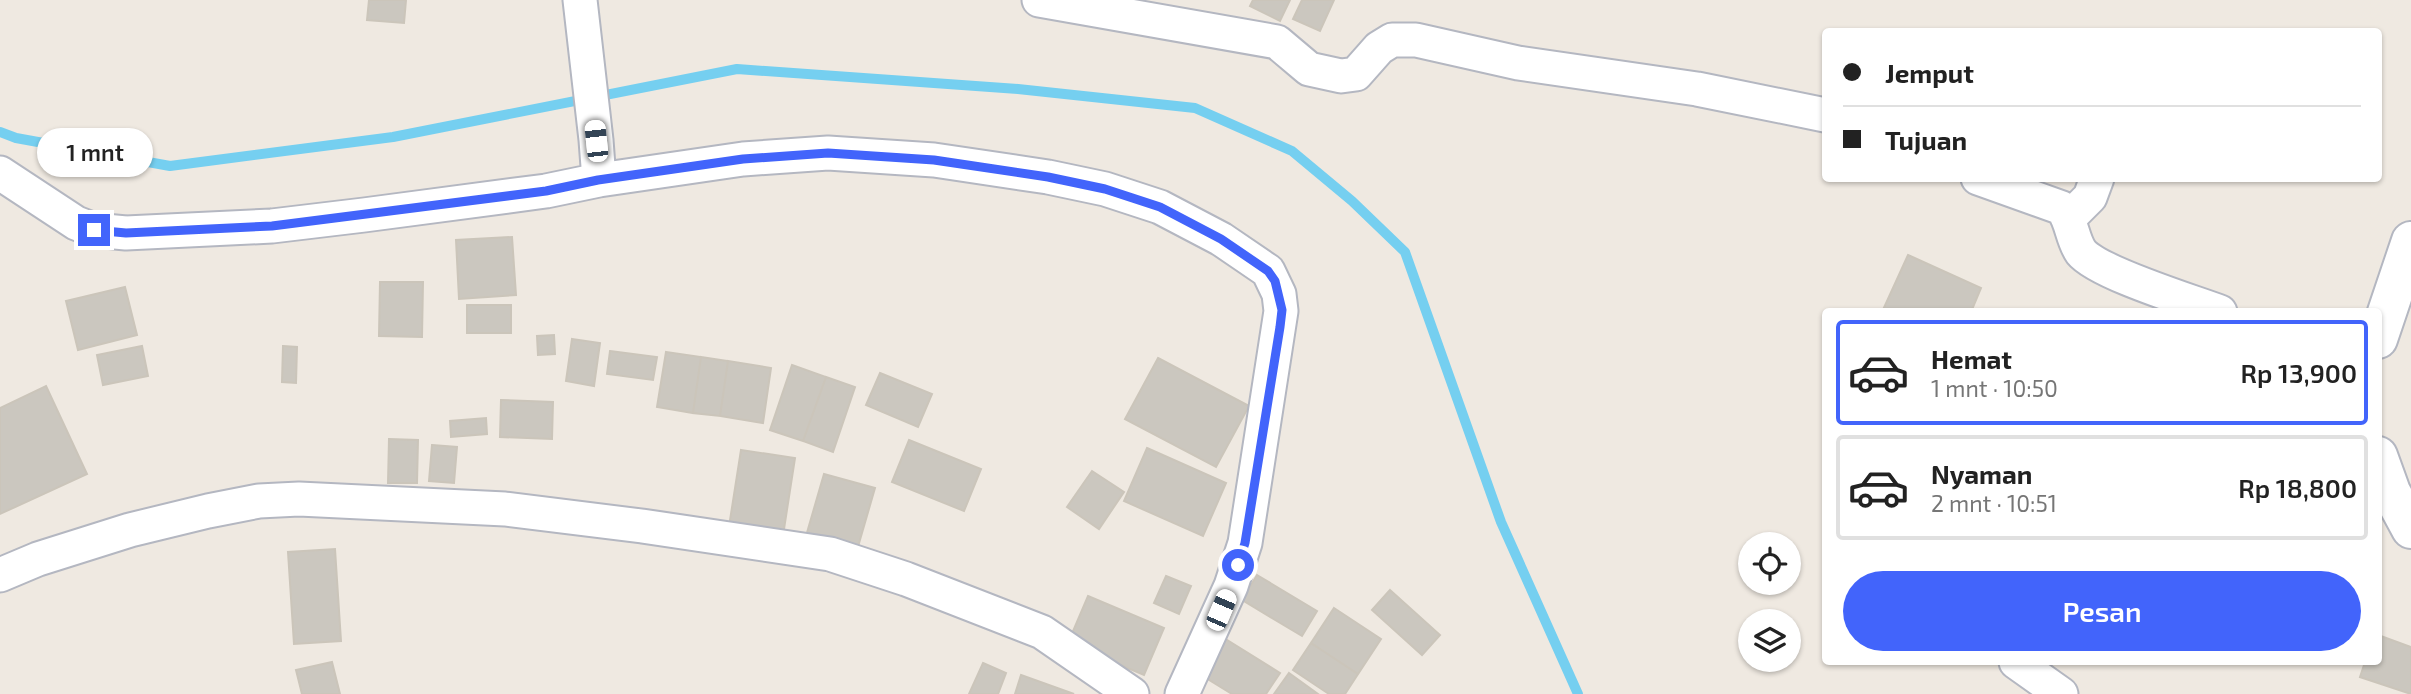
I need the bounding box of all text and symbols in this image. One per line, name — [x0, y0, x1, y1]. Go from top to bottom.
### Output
text: Jemput — [1885, 57, 1974, 88]
car — [584, 119, 609, 163]
text: Tujuan — [1885, 124, 1967, 155]
callout: 1 mnt — [36, 128, 152, 177]
text: 1 mnt — [66, 138, 124, 166]
route end — [78, 214, 110, 246]
icon: car — [1847, 341, 1910, 404]
text: Hemat — [1931, 343, 2012, 374]
text: Rp 13,900 — [2240, 357, 2357, 388]
text: 1 mnt · 10:50 — [1931, 374, 2058, 402]
icon: car — [1847, 456, 1910, 519]
text: Nyaman — [1931, 458, 2032, 489]
text: Rp 18,800 — [2238, 472, 2357, 503]
text: 2 mnt · 10:51 — [1931, 489, 2057, 517]
map controls — [1738, 532, 1801, 672]
button: locate — [1738, 532, 1801, 595]
route start — [1222, 549, 1254, 581]
button: Pesan — [1843, 571, 2361, 651]
car — [1204, 587, 1239, 633]
button: layers — [1738, 609, 1801, 672]

